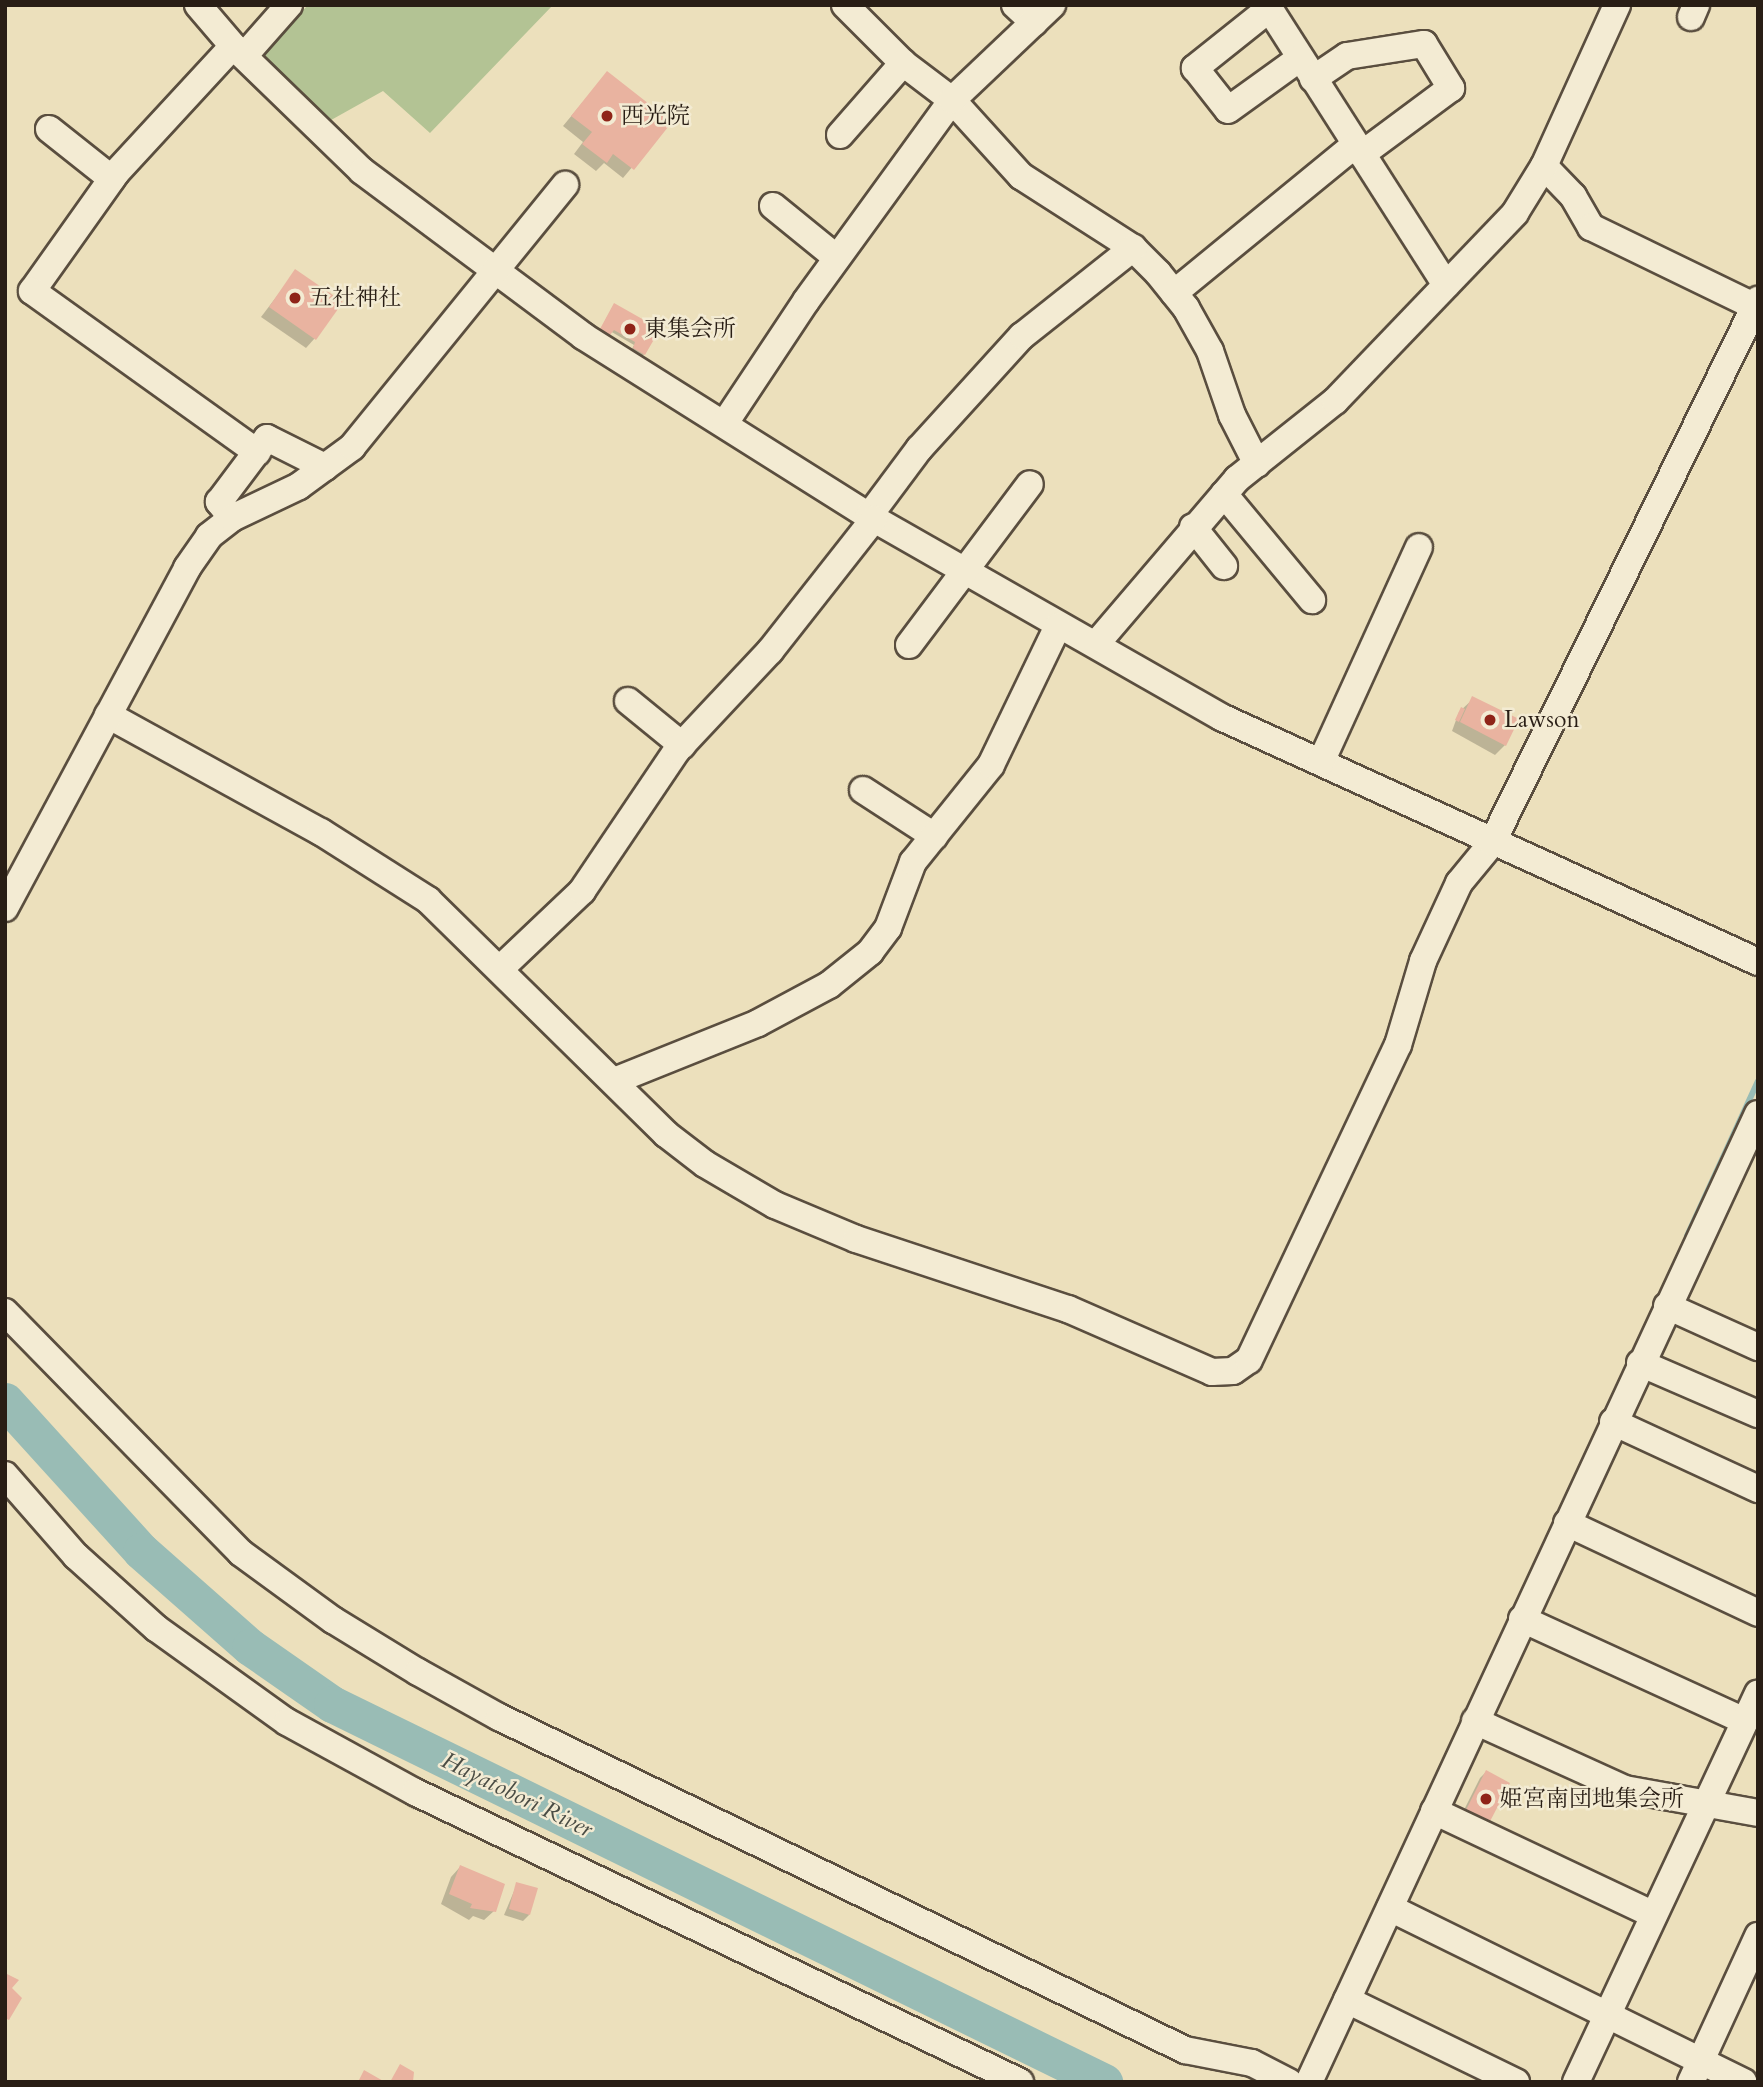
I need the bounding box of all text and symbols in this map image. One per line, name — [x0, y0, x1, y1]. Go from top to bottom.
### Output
place label: 西光院 — [621, 102, 690, 130]
marker: 西光院 — [599, 108, 615, 124]
place label: 五社神社 — [309, 284, 401, 312]
marker: 五社神社 — [287, 290, 303, 306]
place label: 東集会所 — [644, 315, 736, 343]
marker: 東集会所 — [622, 321, 638, 337]
place label: Lawson — [1504, 706, 1579, 734]
marker: Lawson — [1482, 712, 1498, 728]
water label: Hayatobori River — [437, 1746, 597, 1844]
place label: 姫宮南団地集会所 — [1500, 1785, 1684, 1813]
marker: 姫宮南団地集会所 — [1478, 1791, 1494, 1807]

